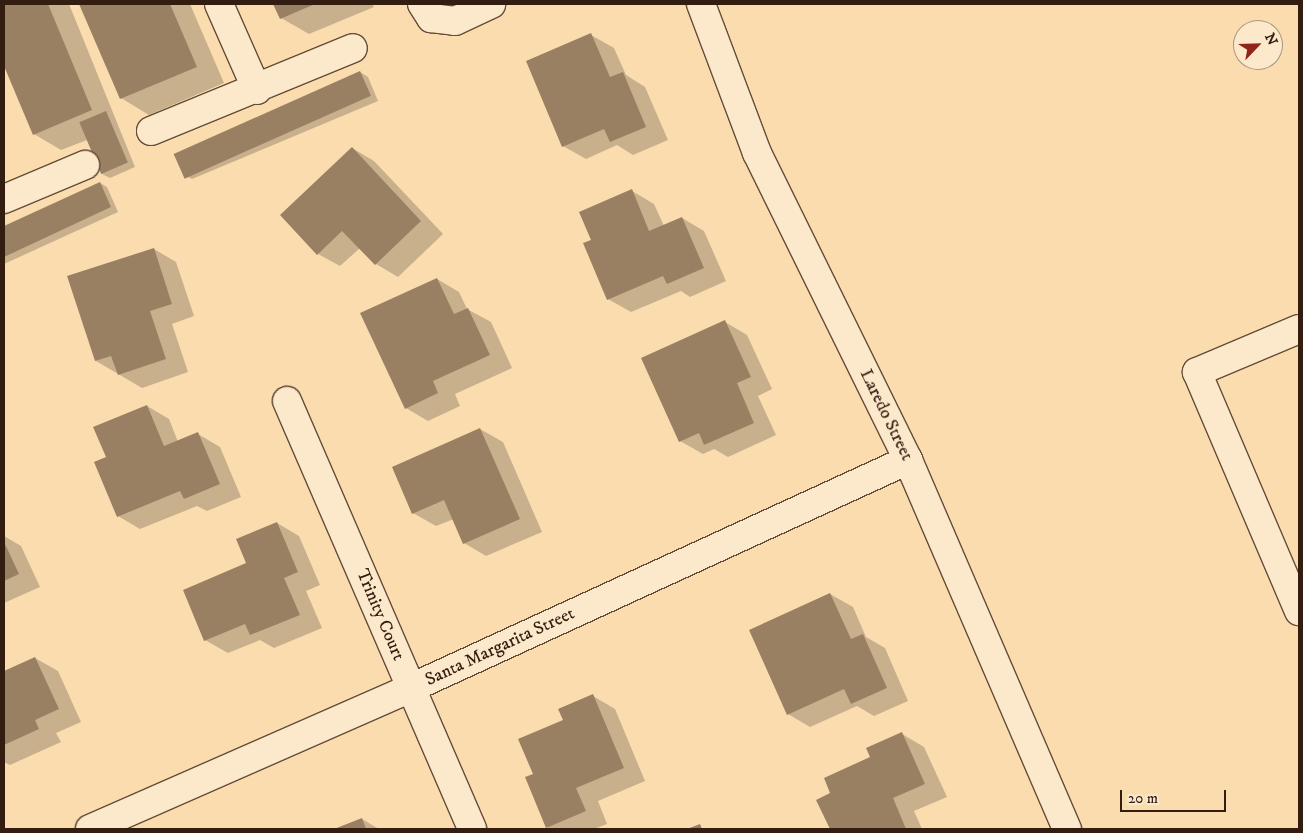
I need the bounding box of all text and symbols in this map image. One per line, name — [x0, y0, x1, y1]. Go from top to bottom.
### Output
north arrow — [1233, 20, 1283, 70]
text: N — [1260, 30, 1281, 48]
street label: Laredo Street — [855, 366, 917, 464]
street label: Trinity Court — [351, 566, 409, 664]
street label: Santa Margarita Street — [422, 603, 578, 691]
scale bar — [1123, 780, 1229, 812]
text: 20 m — [1128, 789, 1158, 808]

